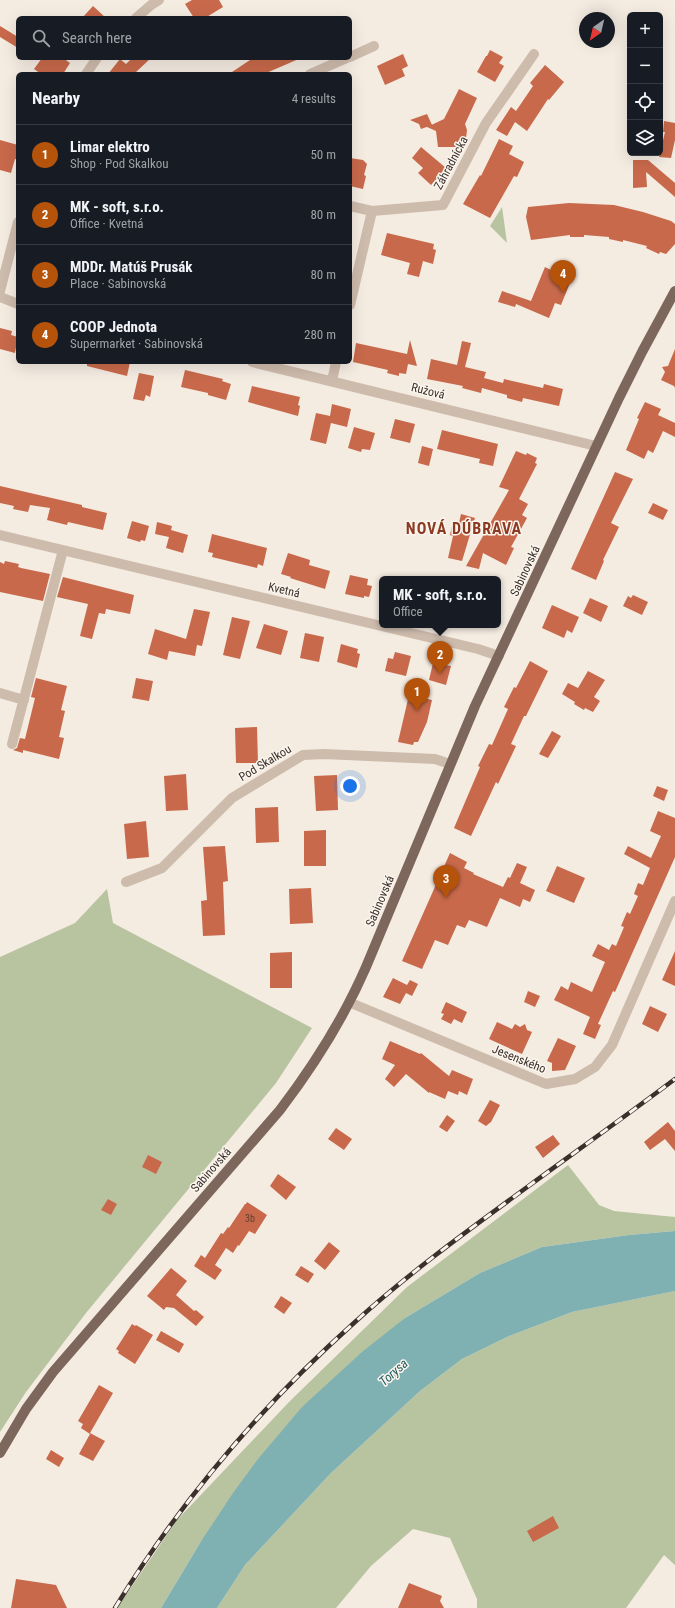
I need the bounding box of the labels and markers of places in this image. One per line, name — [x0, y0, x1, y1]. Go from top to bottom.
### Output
pin: 4 — [550, 260, 576, 293]
pin: 2 — [427, 641, 453, 674]
pin: 1 — [404, 678, 430, 711]
pin: 3 — [433, 865, 459, 898]

